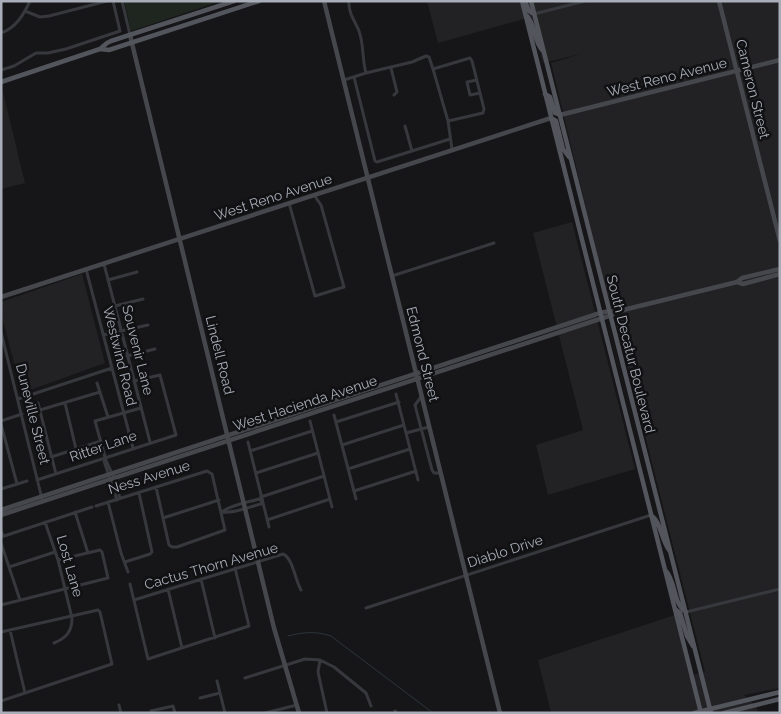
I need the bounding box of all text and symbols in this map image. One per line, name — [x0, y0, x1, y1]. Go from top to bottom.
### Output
street label: Cameron Street — [733, 38, 773, 141]
street label: West Reno Avenue — [605, 54, 729, 100]
street label: West Reno Avenue — [212, 170, 334, 224]
street label: South Decatur Boulevard — [604, 273, 658, 435]
street label: Souvenir Lane — [119, 303, 157, 397]
street label: Westwind Road — [100, 305, 140, 407]
street label: Edmond Street — [403, 305, 443, 404]
street label: Lindell Road — [202, 314, 238, 396]
street label: Duneville Street — [13, 362, 53, 466]
street label: West Hacienda Avenue — [231, 372, 379, 434]
street label: Ritter Lane — [67, 427, 139, 465]
street label: Ness Avenue — [106, 457, 192, 497]
street label: Diablo Drive — [465, 531, 545, 571]
street label: Lost Lane — [54, 533, 86, 599]
street label: Cactus Thorn Avenue — [142, 539, 280, 593]

